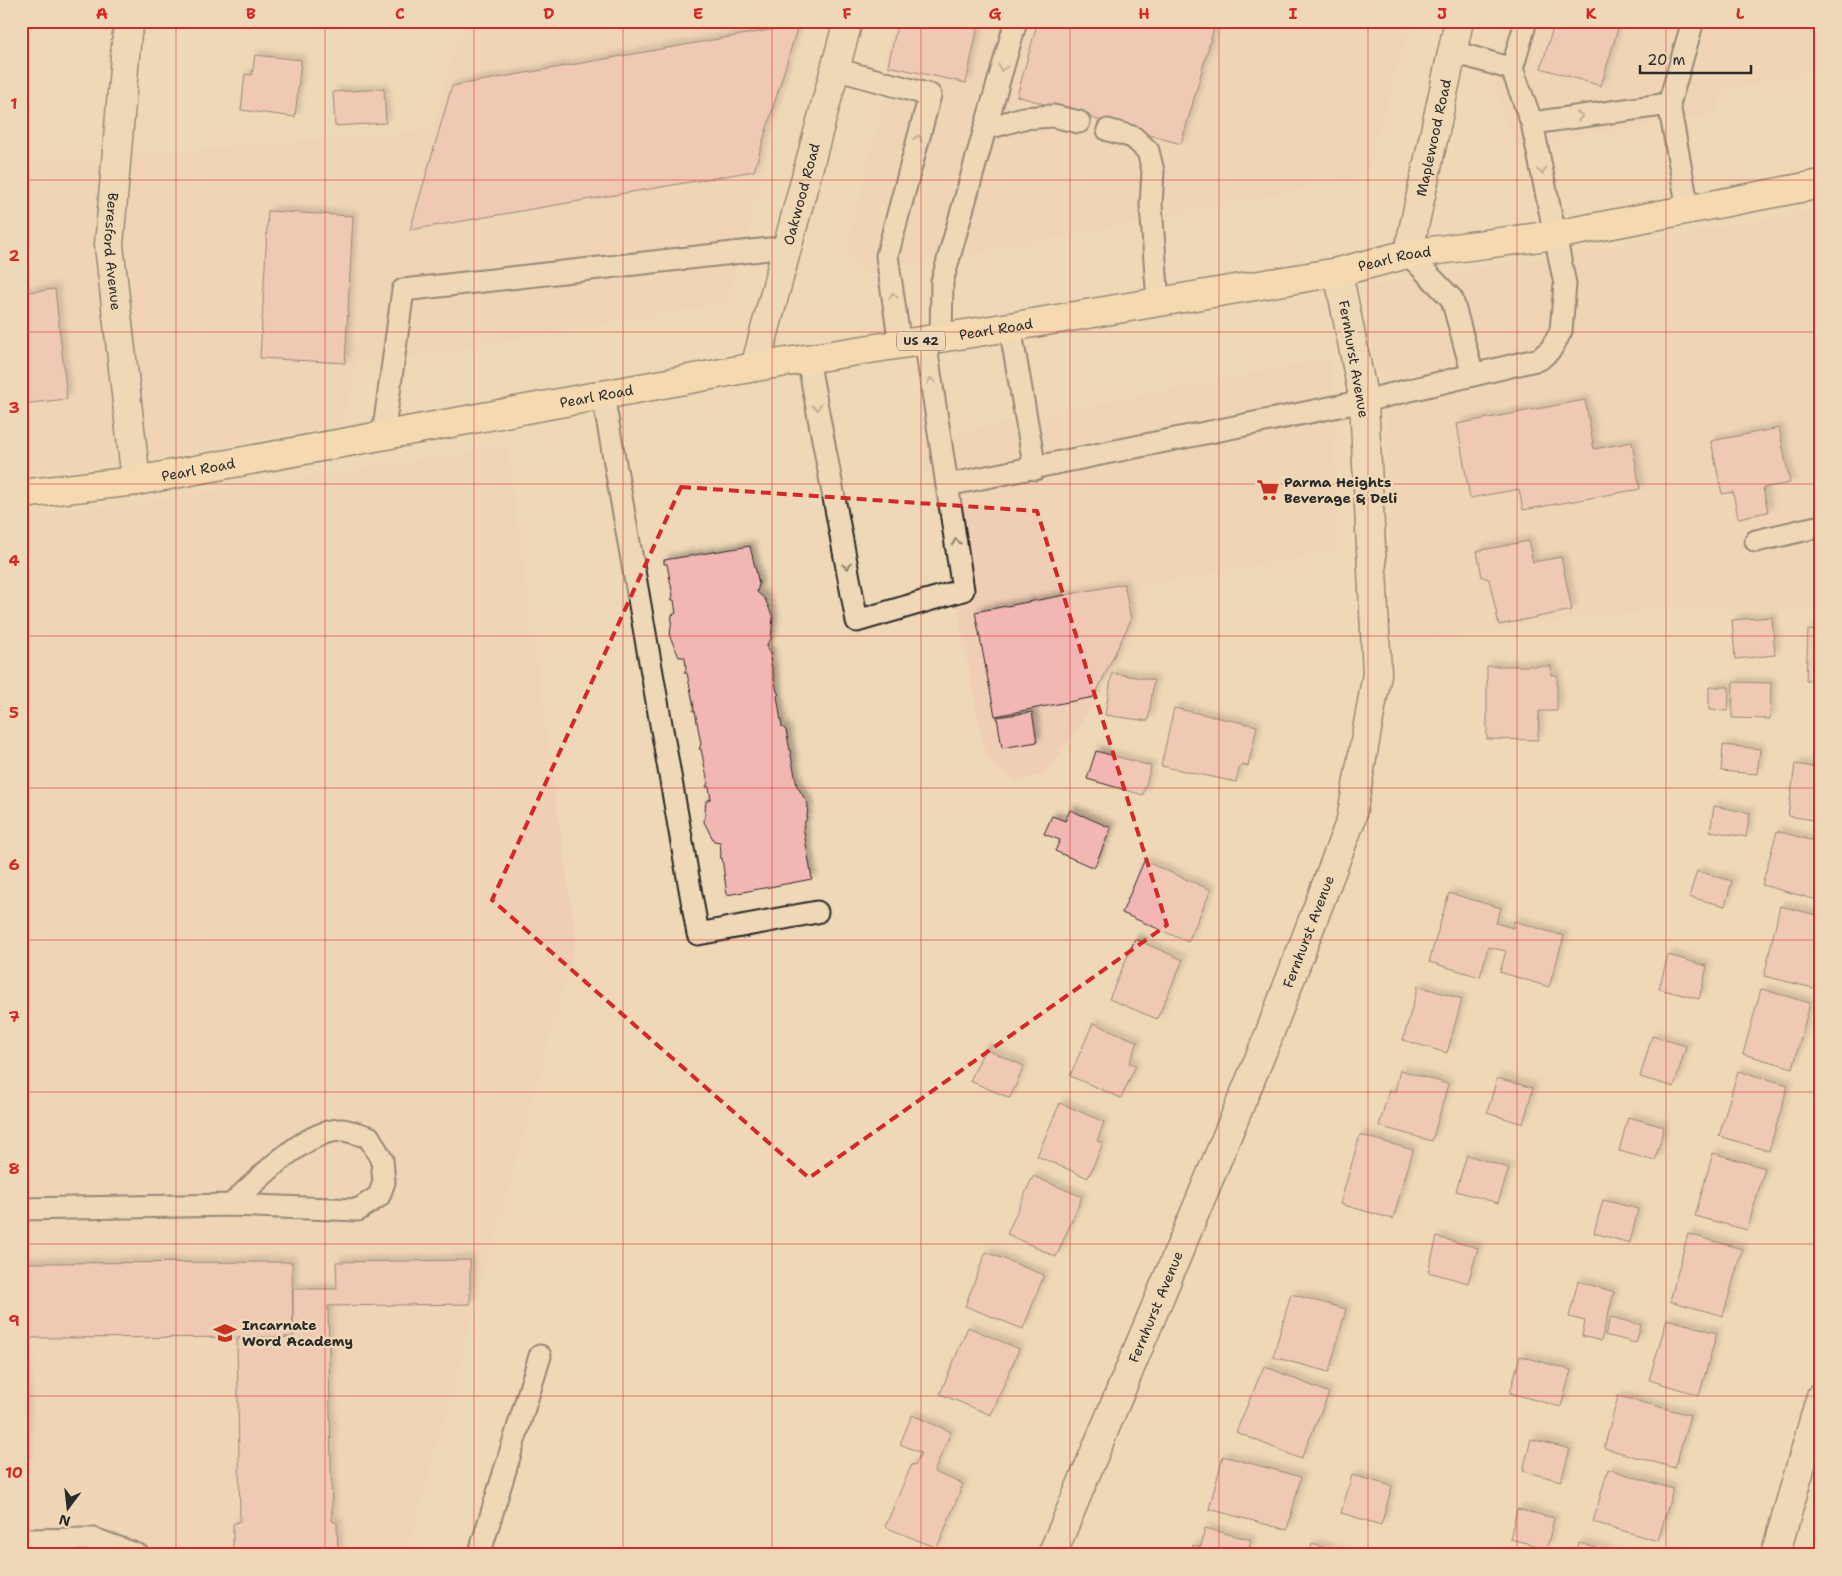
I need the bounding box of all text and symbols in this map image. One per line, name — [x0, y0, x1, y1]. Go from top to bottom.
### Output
text: A — [96, 3, 108, 24]
text: B — [246, 3, 256, 24]
text: C — [395, 3, 405, 24]
text: D — [543, 3, 555, 24]
text: E — [693, 3, 703, 24]
text: F — [842, 3, 852, 24]
text: G — [989, 3, 1002, 24]
text: H — [1138, 3, 1150, 24]
text: I — [1289, 3, 1298, 24]
text: J — [1437, 3, 1447, 24]
text: K — [1586, 3, 1597, 24]
text: L — [1736, 3, 1745, 24]
scale bar — [1640, 42, 1751, 74]
text: 20 m — [1647, 50, 1686, 70]
one-way arrow — [998, 64, 1008, 72]
street label: Maplewood Road — [1412, 77, 1455, 198]
text: 1 — [10, 93, 18, 114]
one-way arrow — [1576, 112, 1585, 122]
one-way arrow — [913, 135, 923, 143]
street label: Oakwood Road — [779, 141, 824, 247]
one-way arrow — [1536, 166, 1547, 175]
street label: Beresford Avenue — [100, 192, 125, 311]
street label: Pearl Road — [1356, 242, 1432, 275]
text: 2 — [8, 245, 20, 266]
one-way arrow — [888, 292, 899, 300]
street label: Fernhurst Avenue — [1335, 299, 1373, 419]
street label: Pearl Road — [958, 314, 1034, 344]
road number: US 42 — [897, 332, 945, 351]
one-way arrow — [926, 377, 937, 385]
street label: Pearl Road — [558, 381, 635, 412]
text: 3 — [8, 397, 20, 418]
one-way arrow — [812, 402, 822, 411]
street label: Pearl Road — [160, 454, 237, 485]
place label: Parma Heights Beverage & Deli — [1284, 473, 1397, 507]
supermarket icon: Parma Heights Beverage & Deli — [1255, 477, 1281, 503]
one-way arrow — [951, 537, 962, 545]
text: 4 — [8, 550, 20, 571]
one-way arrow — [842, 562, 852, 571]
text: 5 — [9, 702, 19, 723]
text: 6 — [8, 854, 20, 875]
street label: Fernhurst Avenue — [1279, 873, 1338, 991]
text: 7 — [8, 1006, 20, 1027]
text: 8 — [8, 1158, 20, 1179]
street label: Fernhurst Avenue — [1124, 1248, 1187, 1365]
text: 9 — [8, 1310, 20, 1331]
place label: Incarnate Word Academy — [242, 1316, 353, 1350]
school or university icon: Incarnate Word Academy — [212, 1320, 238, 1346]
text: 10 — [5, 1462, 23, 1483]
north arrow — [42, 1484, 92, 1534]
text: N — [57, 1510, 72, 1531]

